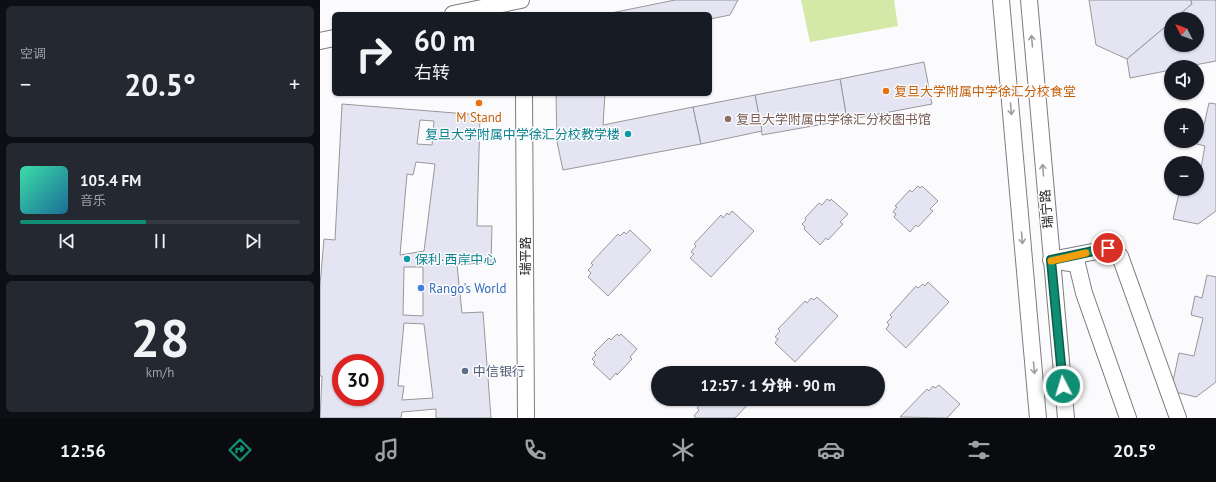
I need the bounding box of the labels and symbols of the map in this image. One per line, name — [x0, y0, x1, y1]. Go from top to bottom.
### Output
north arrow — [1164, 12, 1204, 52]
one-way arrow — [1028, 34, 1036, 47]
place label: 复旦大学附属中学徐汇分校食堂 — [894, 83, 1076, 100]
marker: 复旦大学附属中学徐汇分校食堂 — [881, 86, 891, 96]
marker: M Stand — [474, 98, 484, 108]
one-way arrow — [1007, 102, 1014, 115]
place label: M Stand — [456, 109, 502, 126]
place label: 复旦大学附属中学徐汇分校图书馆 — [736, 111, 931, 128]
marker: 复旦大学附属中学徐汇分校图书馆 — [723, 114, 733, 124]
place label: 复旦大学附属中学徐汇分校教学楼 — [425, 126, 620, 143]
marker: 复旦大学附属中学徐汇分校教学楼 — [623, 129, 633, 139]
one-way arrow — [1039, 164, 1047, 177]
street label: 瑞宁路 — [1036, 189, 1057, 229]
one-way arrow — [1019, 231, 1026, 244]
pin — [1091, 231, 1125, 265]
street label: 瑞平路 — [517, 236, 534, 276]
place label: 保利·西岸中心 — [415, 251, 496, 268]
marker: 保利·西岸中心 — [402, 254, 412, 264]
place label: Rango's World — [429, 280, 507, 297]
marker: Rango's World — [416, 283, 426, 293]
speed limit sign: 30 — [332, 354, 384, 406]
one-way arrow — [1030, 361, 1037, 374]
place label: 中信银行 — [473, 363, 525, 380]
position arrow — [1042, 365, 1084, 407]
marker: 中信银行 — [460, 366, 470, 376]

